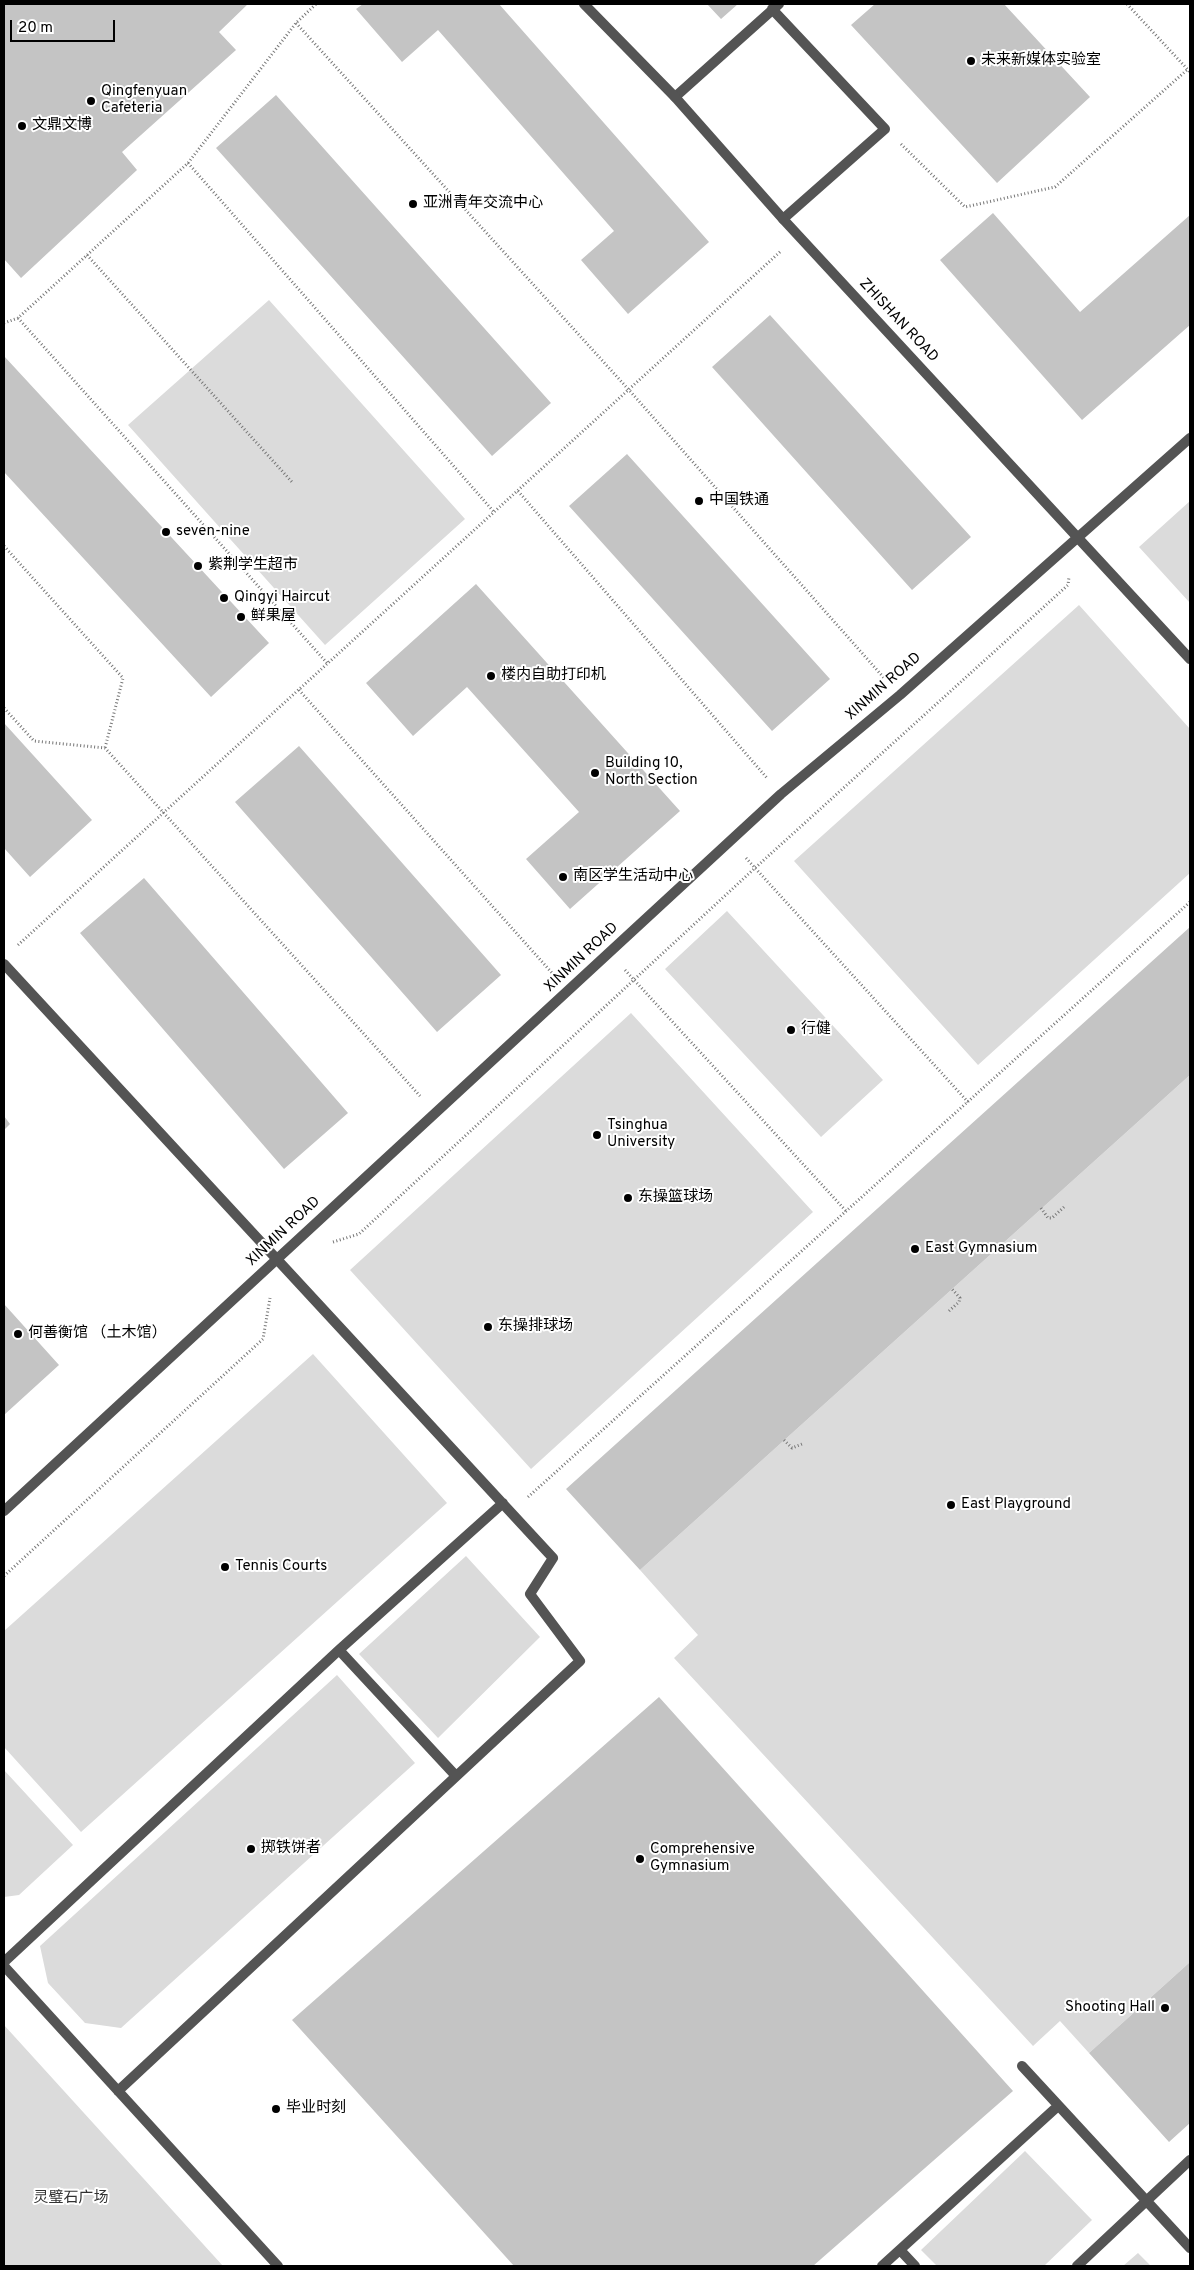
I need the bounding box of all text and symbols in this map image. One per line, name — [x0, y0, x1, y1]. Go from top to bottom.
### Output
scale bar — [12, 10, 118, 42]
text: 20 m — [18, 19, 53, 38]
place label: 未来新媒体实验室 — [981, 52, 1101, 70]
marker: 未来新媒体实验室 — [965, 55, 977, 67]
place label: Qingfenyuan Cafeteria — [101, 83, 187, 118]
marker: Qingfenyuan Cafeteria — [85, 95, 97, 107]
place label: 文鼎文博 — [32, 117, 92, 135]
marker: 文鼎文博 — [16, 120, 28, 132]
place label: 亚洲青年交流中心 — [423, 195, 543, 213]
marker: 亚洲青年交流中心 — [407, 198, 419, 210]
street label: ZHISHAN ROAD — [855, 275, 941, 367]
place label: 中国铁通 — [709, 492, 769, 510]
marker: 中国铁通 — [693, 495, 705, 507]
place label: seven-nine — [176, 523, 250, 541]
marker: seven-nine — [160, 526, 172, 538]
place label: 紫荆学生超市 — [208, 557, 298, 575]
marker: 紫荆学生超市 — [192, 560, 204, 572]
place label: Qingyi Haircut — [234, 589, 330, 607]
marker: Qingyi Haircut — [218, 592, 230, 604]
place label: 鲜果屋 — [251, 608, 296, 626]
marker: 鲜果屋 — [235, 611, 247, 623]
street label: XINMIN ROAD — [843, 649, 925, 725]
place label: 楼内自助打印机 — [501, 667, 606, 685]
marker: 楼内自助打印机 — [485, 670, 497, 682]
place label: Building 10, North Section — [605, 755, 698, 790]
marker: Building 10, North Section — [589, 767, 601, 779]
place label: 南区学生活动中心 — [573, 868, 693, 886]
marker: 南区学生活动中心 — [557, 871, 569, 883]
street label: XINMIN ROAD — [541, 919, 623, 997]
place label: 行健 — [801, 1021, 831, 1039]
marker: 行健 — [785, 1024, 797, 1036]
place label: Tsinghua University — [607, 1117, 675, 1152]
marker: Tsinghua University — [591, 1129, 603, 1141]
place label: 东操篮球场 — [638, 1189, 713, 1207]
marker: 东操篮球场 — [622, 1192, 634, 1204]
street label: XINMIN ROAD — [243, 1193, 325, 1271]
place label: East Gymnasium — [925, 1240, 1037, 1258]
marker: East Gymnasium — [909, 1243, 921, 1255]
place label: 东操排球场 — [498, 1318, 573, 1336]
marker: 东操排球场 — [482, 1321, 494, 1333]
place label: 何善衡馆 （土木馆） — [28, 1325, 167, 1343]
marker: 何善衡馆 （土木馆） — [12, 1328, 24, 1340]
place label: East Playground — [961, 1496, 1071, 1514]
marker: East Playground — [945, 1499, 957, 1511]
place label: Tennis Courts — [235, 1558, 327, 1576]
marker: Tennis Courts — [219, 1561, 231, 1573]
place label: 掷铁饼者 — [261, 1840, 321, 1858]
place label: Comprehensive Gymnasium — [650, 1841, 755, 1876]
marker: 掷铁饼者 — [245, 1843, 257, 1855]
marker: Comprehensive Gymnasium — [634, 1853, 646, 1865]
place label: Shooting Hall — [1065, 1999, 1155, 2017]
marker: Shooting Hall — [1159, 2002, 1171, 2014]
place label: 毕业时刻 — [286, 2100, 346, 2118]
marker: 毕业时刻 — [270, 2103, 282, 2115]
park label: 灵璧石广场 — [34, 2190, 108, 2208]

